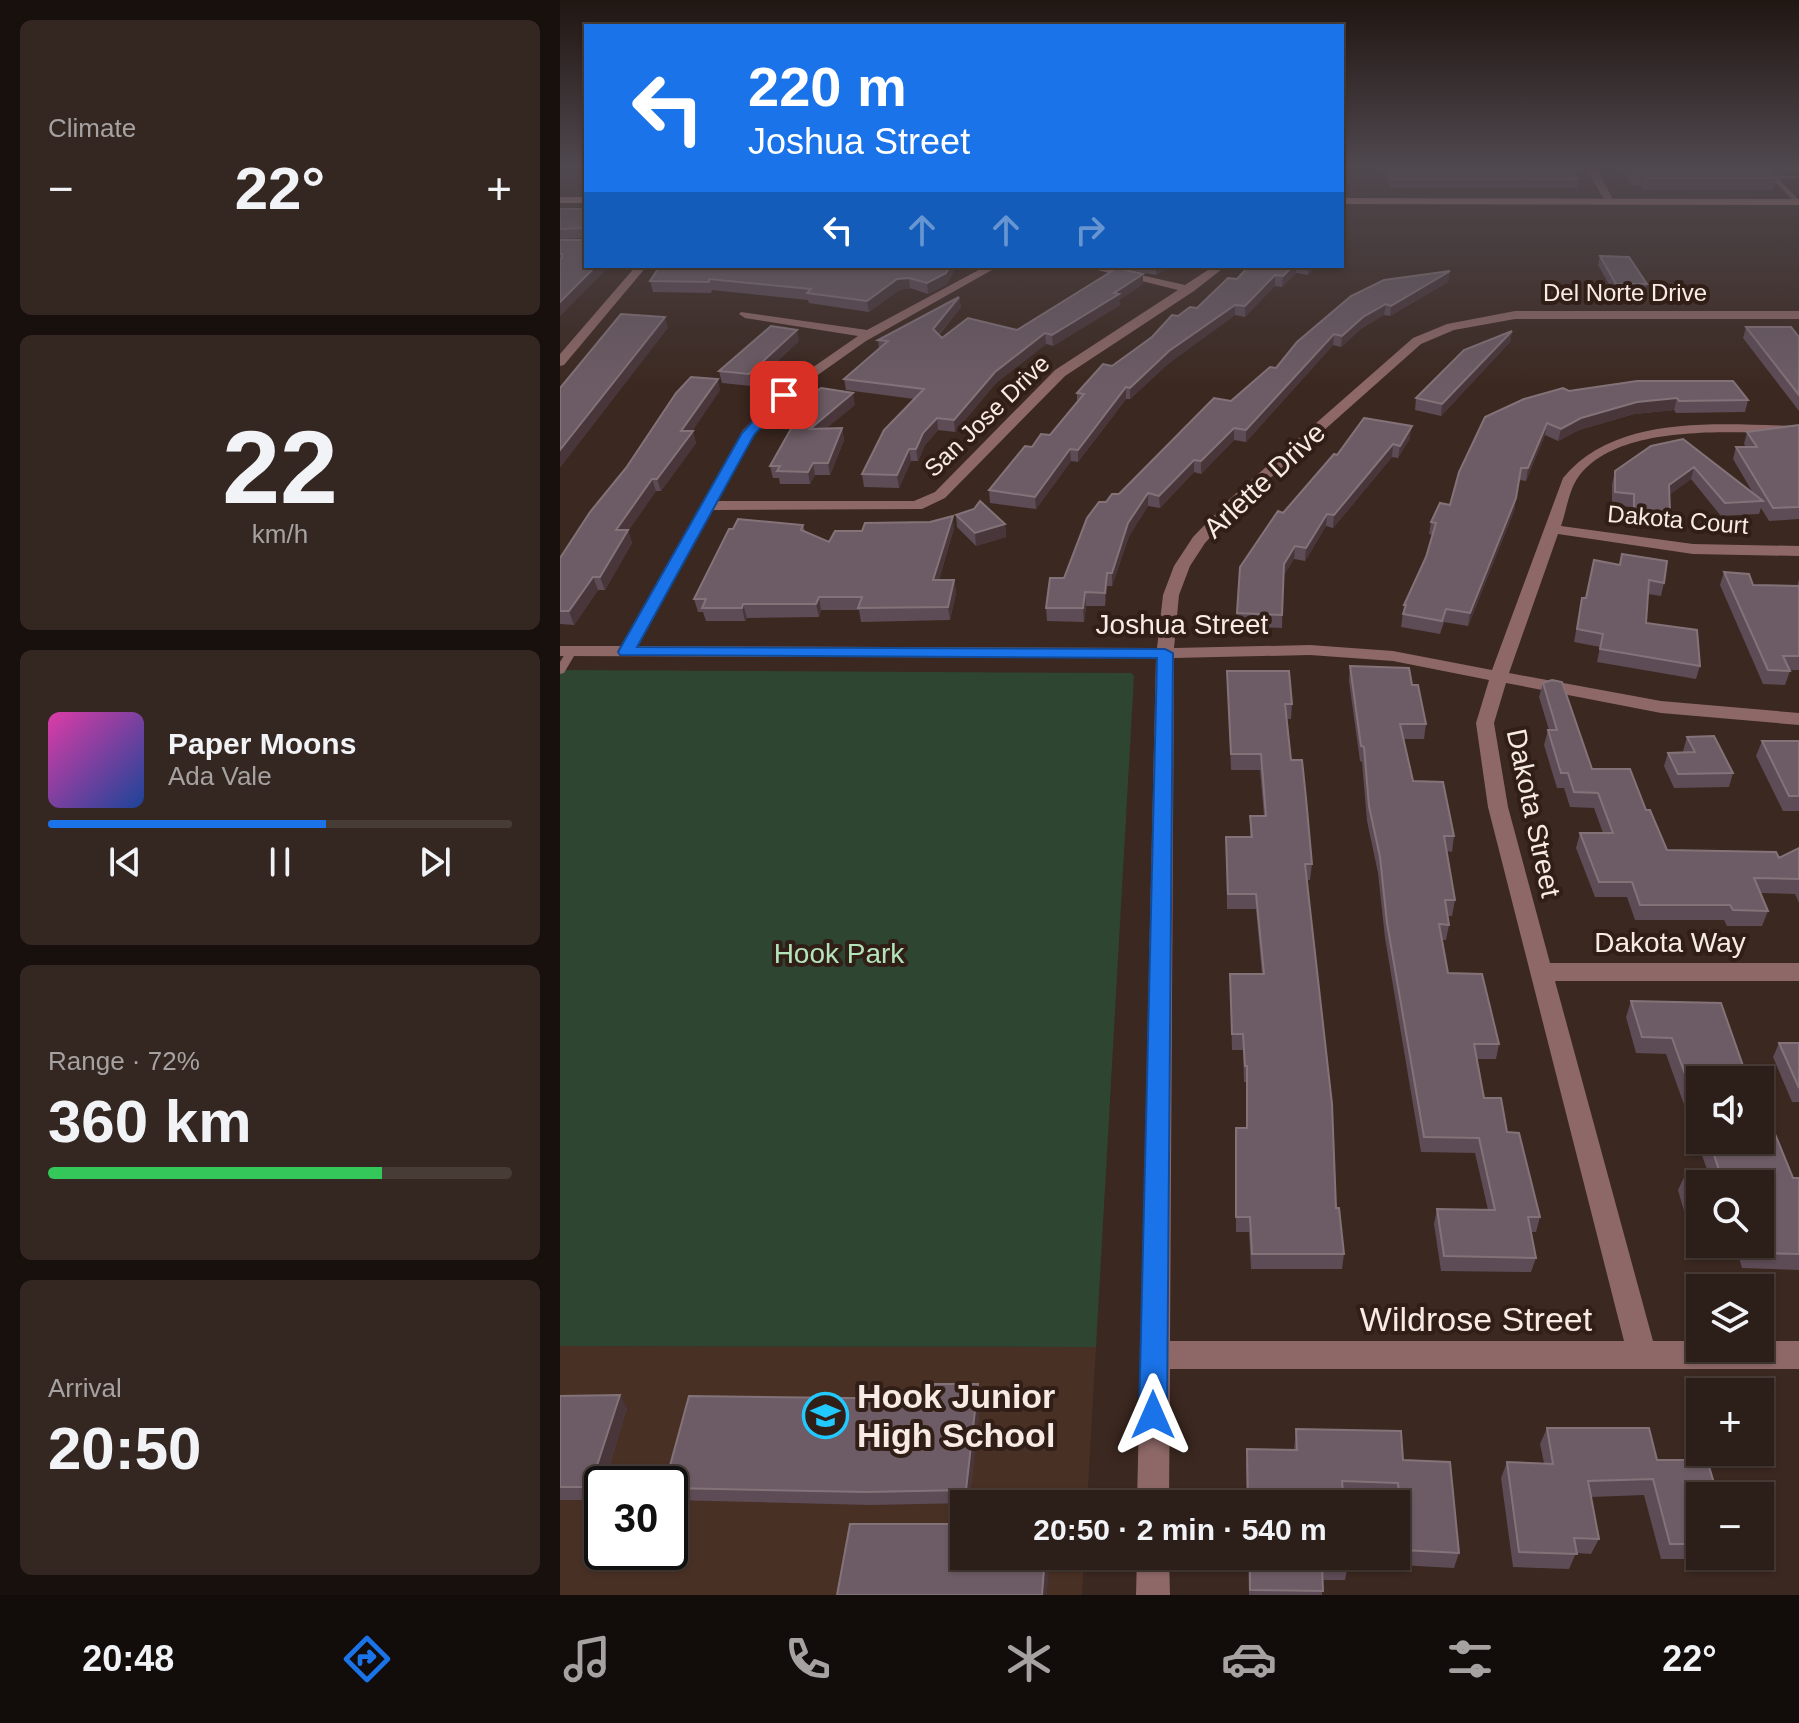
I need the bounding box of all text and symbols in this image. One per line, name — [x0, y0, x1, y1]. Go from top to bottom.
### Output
text: 220 m — [748, 55, 907, 118]
icon: left — [616, 56, 720, 160]
text: Climate — [48, 113, 136, 143]
text: Joshua Street — [748, 121, 970, 162]
text: 22° — [235, 155, 325, 222]
text: − — [48, 164, 74, 213]
text: + — [486, 164, 512, 213]
icon: left — [816, 208, 860, 252]
icon: ahead — [900, 208, 944, 252]
icon: ahead — [984, 208, 1028, 252]
icon: right — [1068, 208, 1112, 252]
street label: Del Norte Drive — [1543, 279, 1707, 306]
street label: San Jose Drive — [919, 349, 1055, 482]
pin — [750, 361, 818, 429]
icon: arrive — [762, 373, 806, 417]
text: 22 — [222, 409, 338, 525]
street label: Arlette Drive — [1197, 416, 1331, 544]
street label: Dakota Court — [1606, 500, 1750, 539]
text: km/h — [252, 519, 308, 549]
street label: Joshua Street — [1096, 609, 1269, 640]
street label: Dakota Street — [1501, 726, 1567, 900]
text: Paper Moons — [168, 727, 356, 760]
text: Ada Vale — [168, 761, 272, 791]
icon: previous — [103, 840, 147, 884]
icon: pause — [258, 840, 302, 884]
icon: next — [413, 840, 457, 884]
street label: Dakota Way — [1594, 927, 1746, 958]
park label: Hook Park — [774, 938, 905, 969]
text: Range · 72% — [48, 1046, 200, 1076]
map controls — [1686, 1066, 1774, 1570]
button: sound — [1686, 1066, 1774, 1154]
text: 360 km — [48, 1088, 252, 1155]
button: search — [1686, 1170, 1774, 1258]
button: layers — [1686, 1274, 1774, 1362]
street label: Wildrose Street — [1360, 1300, 1593, 1338]
text: Arrival — [48, 1373, 122, 1403]
position arrow — [1111, 1373, 1195, 1457]
place label: Hook Junior High School — [857, 1377, 1055, 1454]
button: + — [1686, 1378, 1774, 1466]
school or university icon: Hook Junior High School — [802, 1392, 850, 1440]
text: 20:50 — [48, 1415, 201, 1482]
speed limit sign: 30 — [584, 1466, 688, 1570]
button: − — [1686, 1482, 1774, 1570]
text: 20:50 · 2 min · 540 m — [1033, 1513, 1327, 1546]
icon: directions — [339, 1631, 395, 1687]
icon: music — [559, 1631, 615, 1687]
icon: phone — [780, 1631, 836, 1687]
icon: climate — [1001, 1631, 1057, 1687]
icon: car — [1221, 1631, 1277, 1687]
icon: filters — [1442, 1631, 1498, 1687]
text: 20:48 — [82, 1638, 174, 1679]
text: 22° — [1662, 1638, 1717, 1679]

